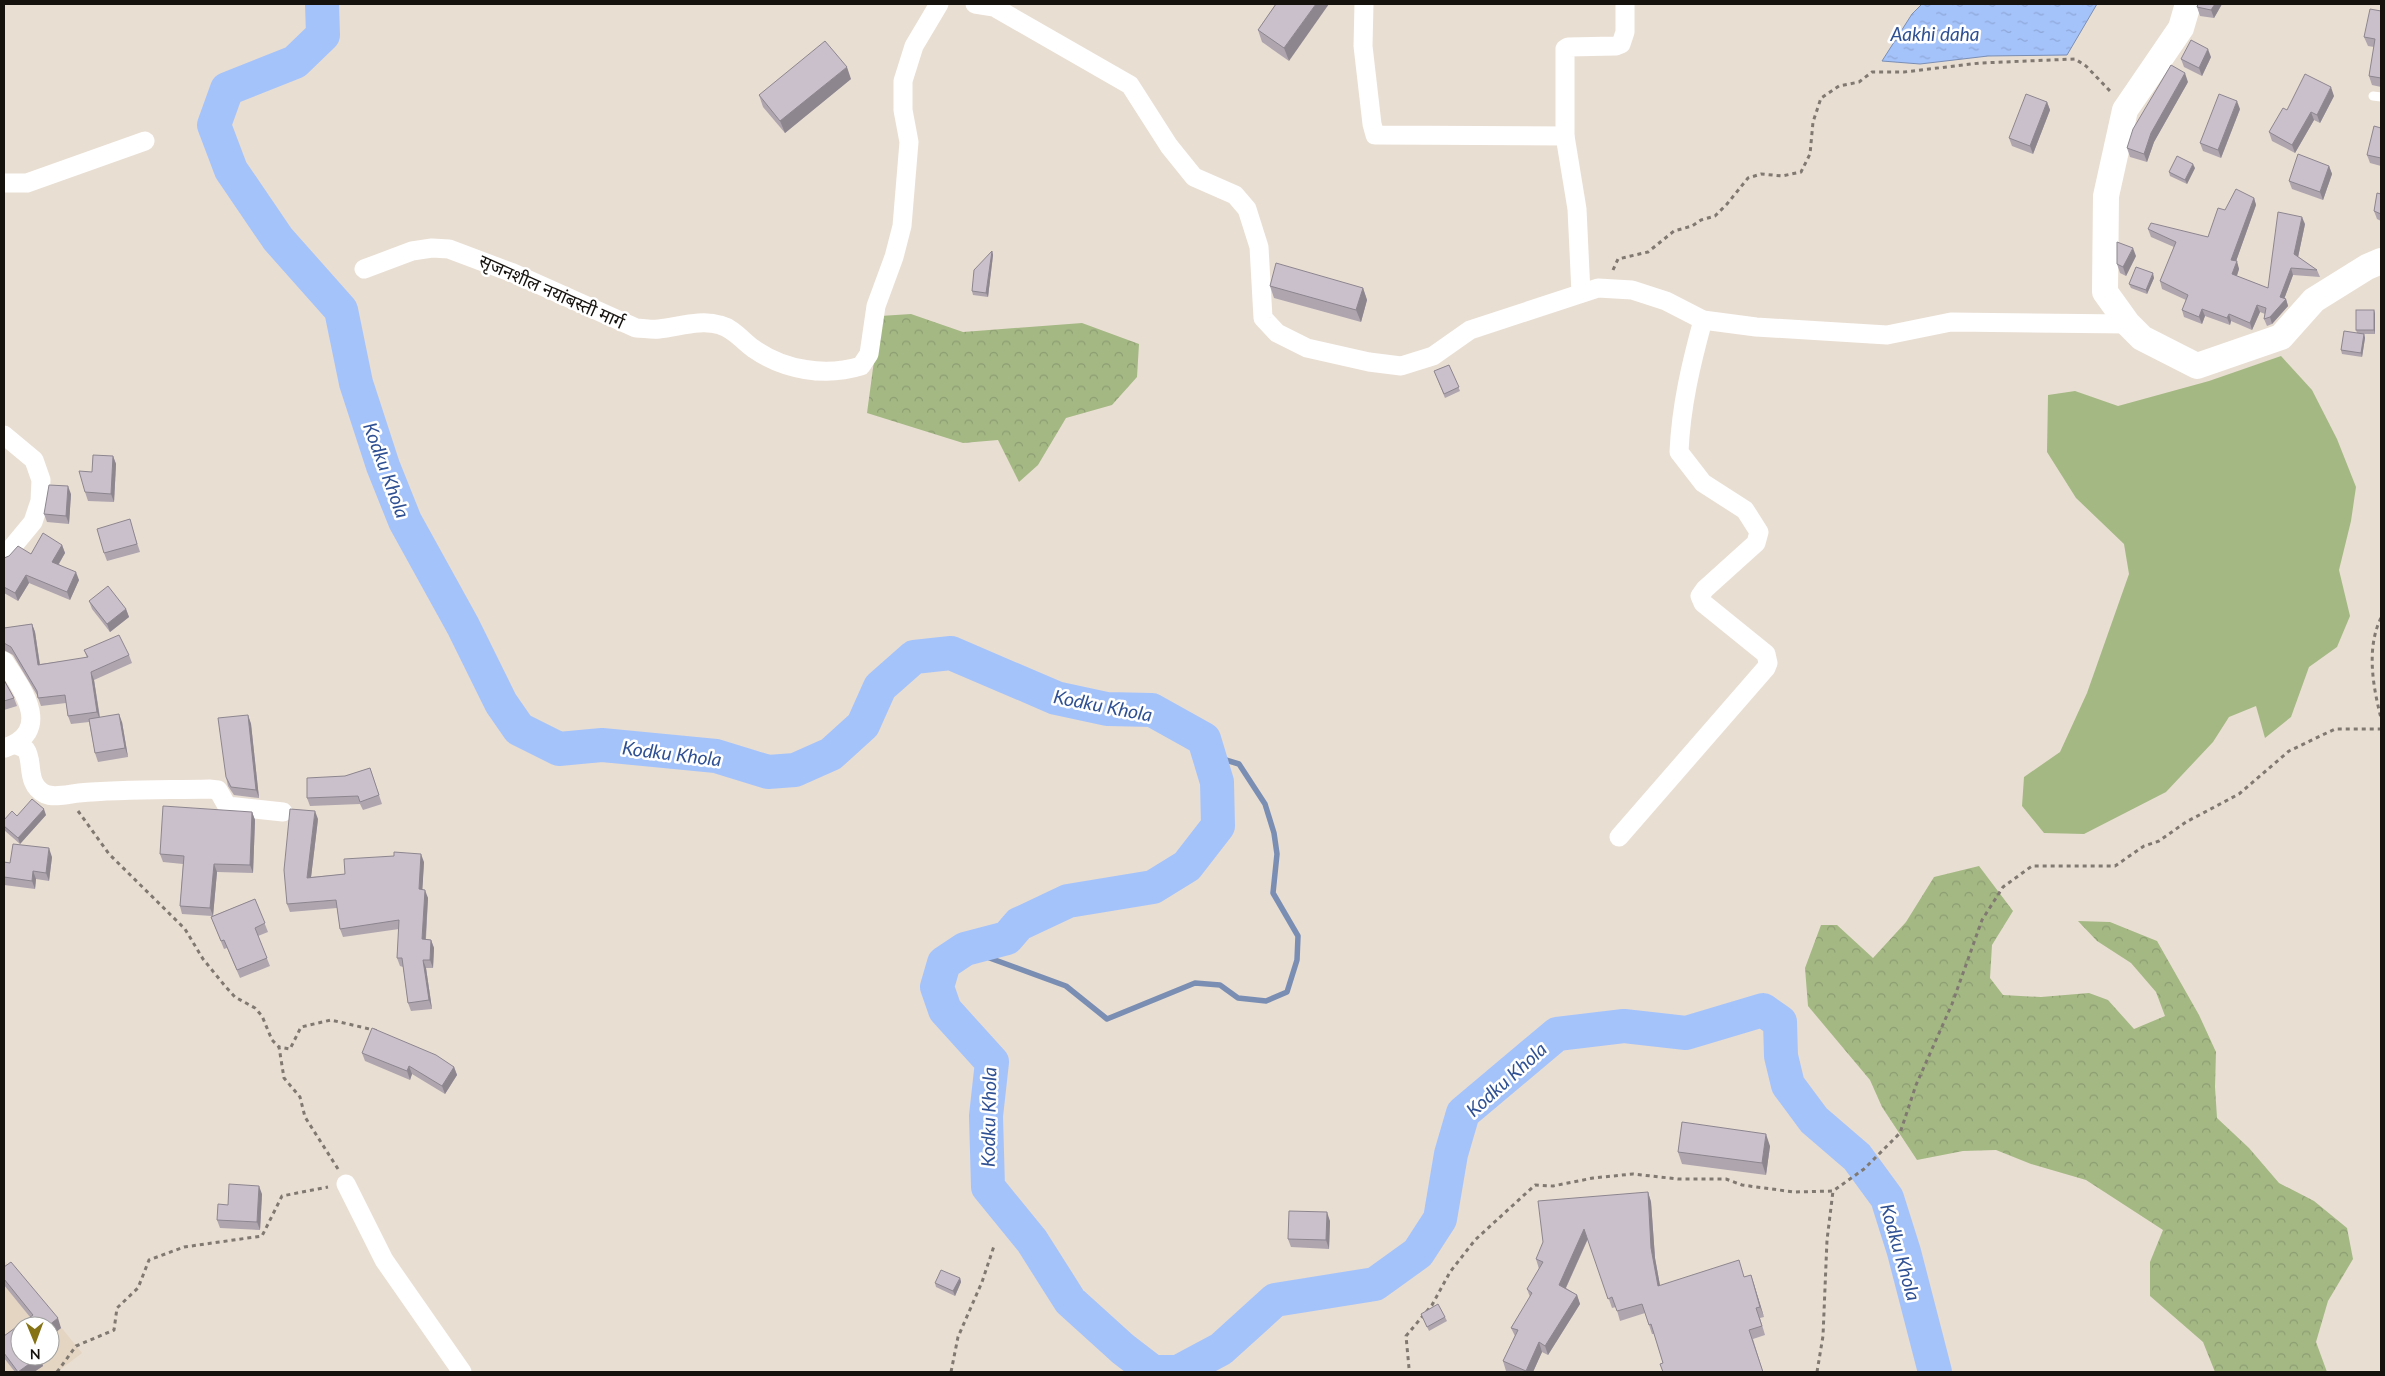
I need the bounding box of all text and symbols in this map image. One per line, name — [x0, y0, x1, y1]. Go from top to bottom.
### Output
water label: Aakhi daha — [1890, 22, 1979, 45]
street label: सृजनशील नयांबस्ती मार्ग — [475, 249, 629, 335]
water label: Kodku Khola — [359, 419, 415, 521]
water label: Kodku Khola — [1052, 684, 1154, 726]
water label: Kodku Khola — [621, 735, 723, 771]
water label: Kodku Khola — [1461, 1037, 1551, 1121]
water label: Kodku Khola — [976, 1067, 1000, 1167]
water label: Kodku Khola — [1876, 1201, 1926, 1303]
north arrow — [10, 1316, 60, 1366]
text: N — [30, 1346, 41, 1363]

